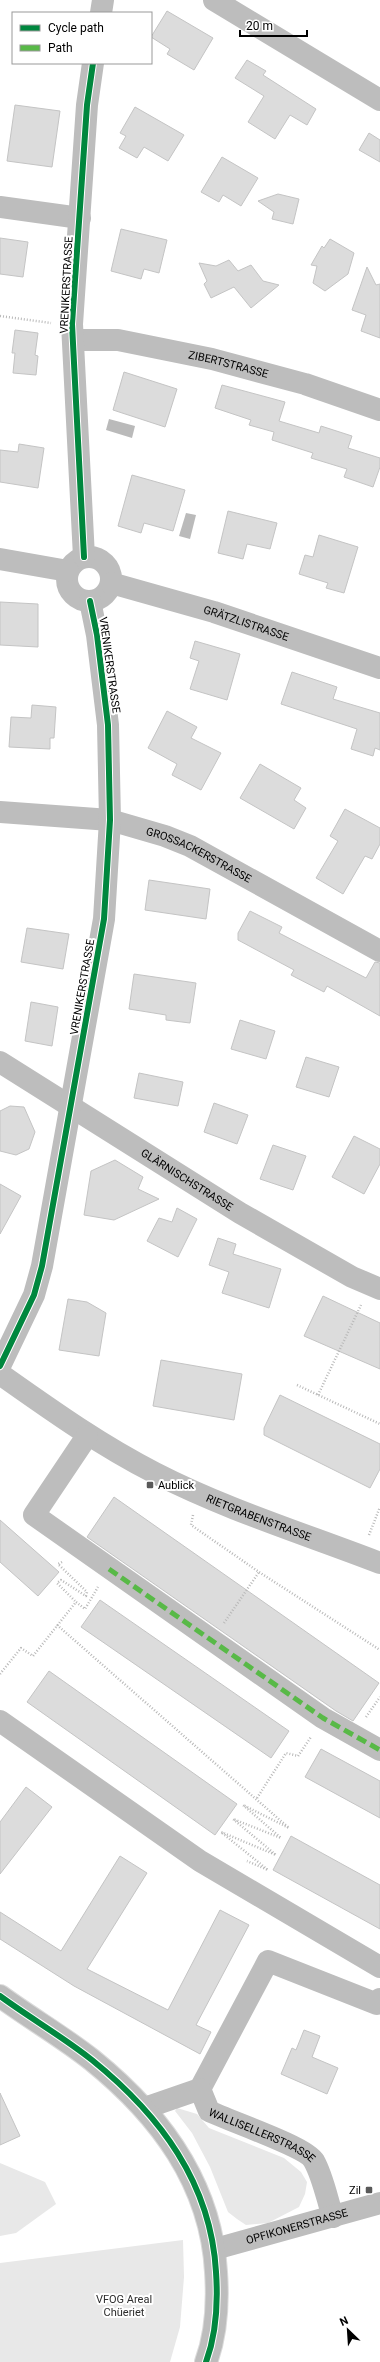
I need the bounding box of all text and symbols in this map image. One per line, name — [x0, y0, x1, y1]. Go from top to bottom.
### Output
legend — [12, 12, 152, 64]
scale bar — [240, 12, 307, 38]
text: 20 m — [246, 19, 273, 33]
text: Cycle path — [48, 21, 104, 35]
text: Path — [48, 41, 73, 55]
street label: VRENIKERSTRASSE — [57, 236, 76, 334]
street label: ZIBERTSTRASSE — [187, 348, 270, 381]
street label: GRÄTZLISTRASSE — [202, 603, 290, 644]
street label: VRENIKERSTRASSE — [96, 616, 123, 714]
street label: GROSSACKERSTRASSE — [144, 825, 254, 886]
street label: VRENIKERSTRASSE — [68, 938, 97, 1036]
street label: GLÄRNISCHSTRASSE — [138, 1146, 235, 1214]
place label: Aublick — [158, 1479, 194, 1492]
marker: Aublick — [145, 1480, 155, 1490]
street label: RIETGRABENSTRASSE — [204, 1492, 313, 1544]
street label: WALLISELLERSTRASSE — [206, 2106, 318, 2165]
place label: Zil — [349, 2184, 361, 2197]
marker: Zil — [364, 2185, 374, 2195]
street label: OPFIKONERSTRASSE — [245, 2206, 349, 2247]
park label: VFOG Areal Chüeriet — [96, 2293, 152, 2319]
north arrow — [328, 2310, 368, 2350]
text: N — [338, 2314, 350, 2329]

